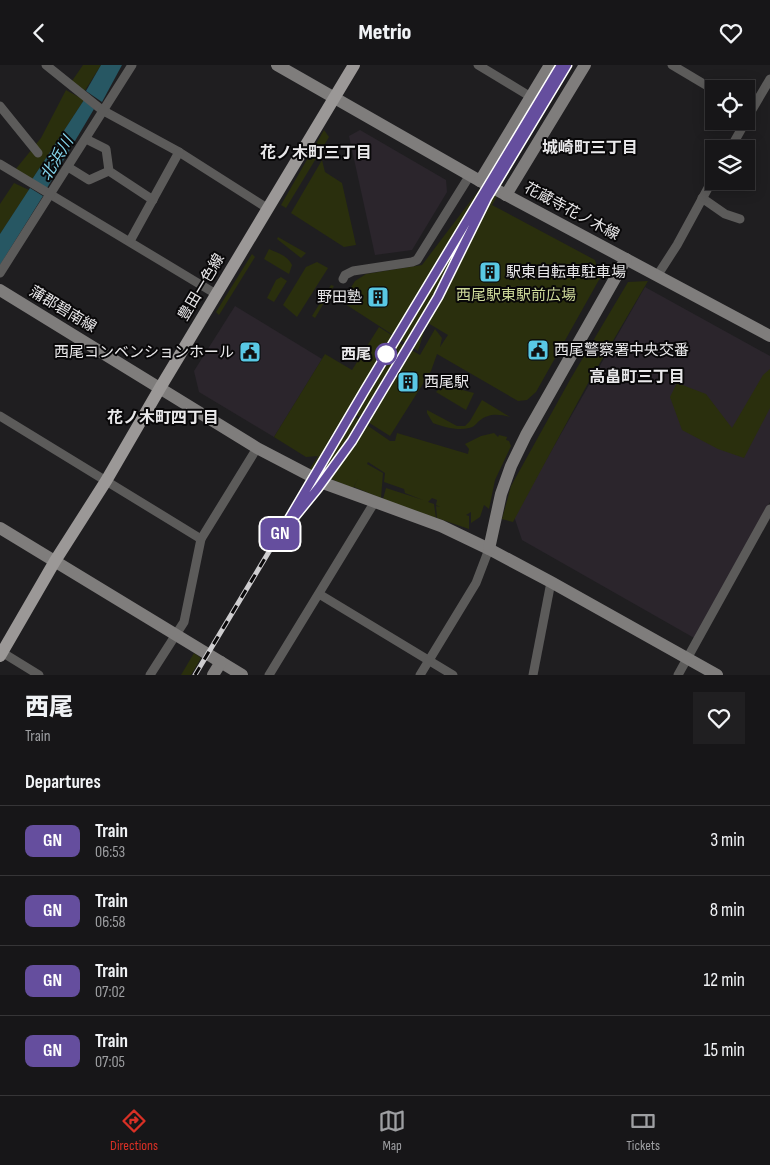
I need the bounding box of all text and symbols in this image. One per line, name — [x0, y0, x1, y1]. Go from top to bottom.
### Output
icon: back — [25, 19, 53, 47]
text: Metrio — [359, 19, 411, 46]
icon: heart — [717, 19, 745, 47]
map controls — [705, 80, 755, 190]
button: locate — [705, 80, 755, 130]
water label: 北浜川 — [37, 132, 79, 184]
district label: 城崎町三丁目 — [542, 138, 638, 158]
button: layers — [705, 140, 755, 190]
district label: 花ノ木町三丁目 — [260, 144, 372, 163]
street label: 花蔵寺花ノ木線 — [521, 178, 623, 244]
street label: 豊田一色線 — [174, 250, 229, 324]
building icon: 駅東自転車駐車場 — [478, 260, 502, 284]
place label: 駅東自転車駐車場 — [506, 263, 626, 282]
street label: 蒲郡碧南線 — [26, 282, 100, 337]
building icon: 野田塾 — [366, 285, 390, 309]
park label: 西尾駅東駅前広場 — [456, 286, 576, 305]
place label: 野田塾 — [317, 288, 362, 307]
public building icon: 西尾警察署中央交番 — [526, 338, 550, 362]
public building icon: 西尾コンベンションホール — [238, 340, 262, 364]
place label: 西尾警察署中央交番 — [554, 341, 689, 360]
place label: 西尾コンベンションホール — [54, 343, 234, 362]
marker: 西尾 — [375, 343, 397, 365]
place label: 西尾 — [341, 345, 371, 364]
district label: 高畠町三丁目 — [589, 368, 685, 387]
building icon: 西尾駅 — [396, 370, 420, 394]
place label: 西尾駅 — [424, 373, 469, 392]
district label: 花ノ木町四丁目 — [107, 409, 219, 428]
line badge: GN — [258, 518, 302, 550]
text: GN — [270, 523, 290, 544]
button: heart — [693, 692, 745, 744]
text: 西尾 — [25, 693, 73, 722]
text: Train — [25, 727, 51, 746]
text: Departures — [25, 771, 101, 794]
text: Train — [95, 820, 128, 843]
text: 3 min — [710, 829, 745, 852]
text: GN — [43, 830, 62, 851]
text: 06:53 — [95, 843, 125, 862]
text: Train — [95, 890, 128, 913]
text: 8 min — [710, 899, 745, 922]
text: GN — [43, 900, 62, 921]
text: 06:58 — [95, 913, 126, 932]
text: Train — [95, 960, 128, 983]
text: 12 min — [703, 969, 745, 992]
text: GN — [43, 970, 62, 991]
text: 07:02 — [95, 983, 125, 1002]
text: Train — [95, 1030, 128, 1053]
text: 15 min — [704, 1039, 745, 1062]
text: GN — [43, 1040, 62, 1061]
text: 07:05 — [95, 1053, 125, 1072]
tab: Directions — [110, 1107, 158, 1154]
tab: Map — [378, 1107, 406, 1154]
tab: Tickets — [626, 1107, 660, 1154]

